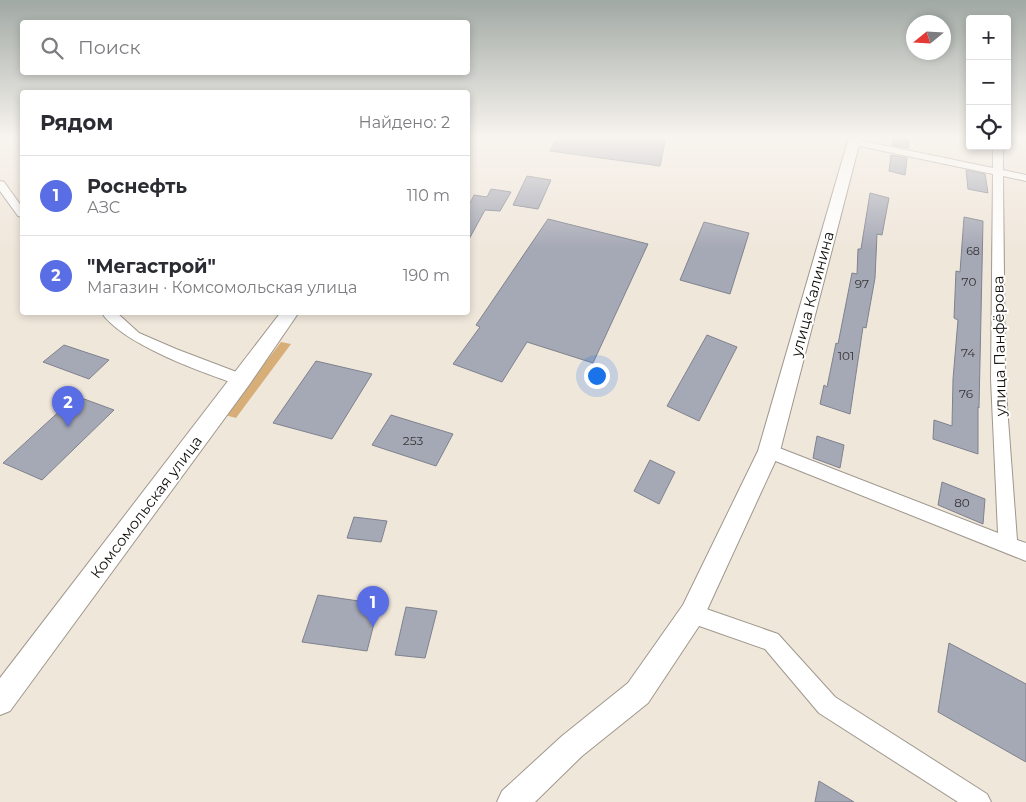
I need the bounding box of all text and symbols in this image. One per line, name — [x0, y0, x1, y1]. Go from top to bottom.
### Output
north arrow — [906, 15, 951, 60]
map controls — [966, 15, 1011, 150]
button: + — [966, 15, 1011, 60]
search box — [20, 20, 470, 75]
icon: search — [38, 34, 66, 62]
text: Поиск — [78, 36, 141, 59]
button: − — [966, 60, 1011, 105]
button: locate — [966, 105, 1011, 150]
text: Рядом — [40, 110, 113, 135]
text: Найдено: 2 — [359, 113, 450, 132]
text: Роснефть — [87, 175, 187, 198]
text: 1 — [53, 186, 59, 205]
text: 110 m — [407, 186, 450, 205]
text: АЗС — [87, 198, 120, 217]
street label: улица Калинина — [786, 229, 838, 360]
house number: 68 — [966, 244, 980, 258]
text: "Мегастрой" — [87, 255, 216, 278]
text: 2 — [51, 266, 61, 285]
text: 190 m — [403, 266, 450, 285]
house number: 70 — [962, 274, 976, 289]
street label: улица Панфёрова — [988, 275, 1010, 418]
house number: 97 — [855, 276, 869, 291]
text: Магазин · Комсомольская улица — [87, 278, 357, 297]
house number: 74 — [961, 345, 975, 360]
house number: 101 — [838, 348, 854, 363]
your location — [584, 363, 610, 389]
pin: 2 — [52, 386, 84, 427]
house number: 76 — [959, 386, 973, 401]
street label: Комсомольская улица — [86, 432, 206, 582]
house number: 253 — [403, 433, 423, 448]
house number: 80 — [954, 495, 970, 510]
pin: 1 — [357, 586, 389, 627]

